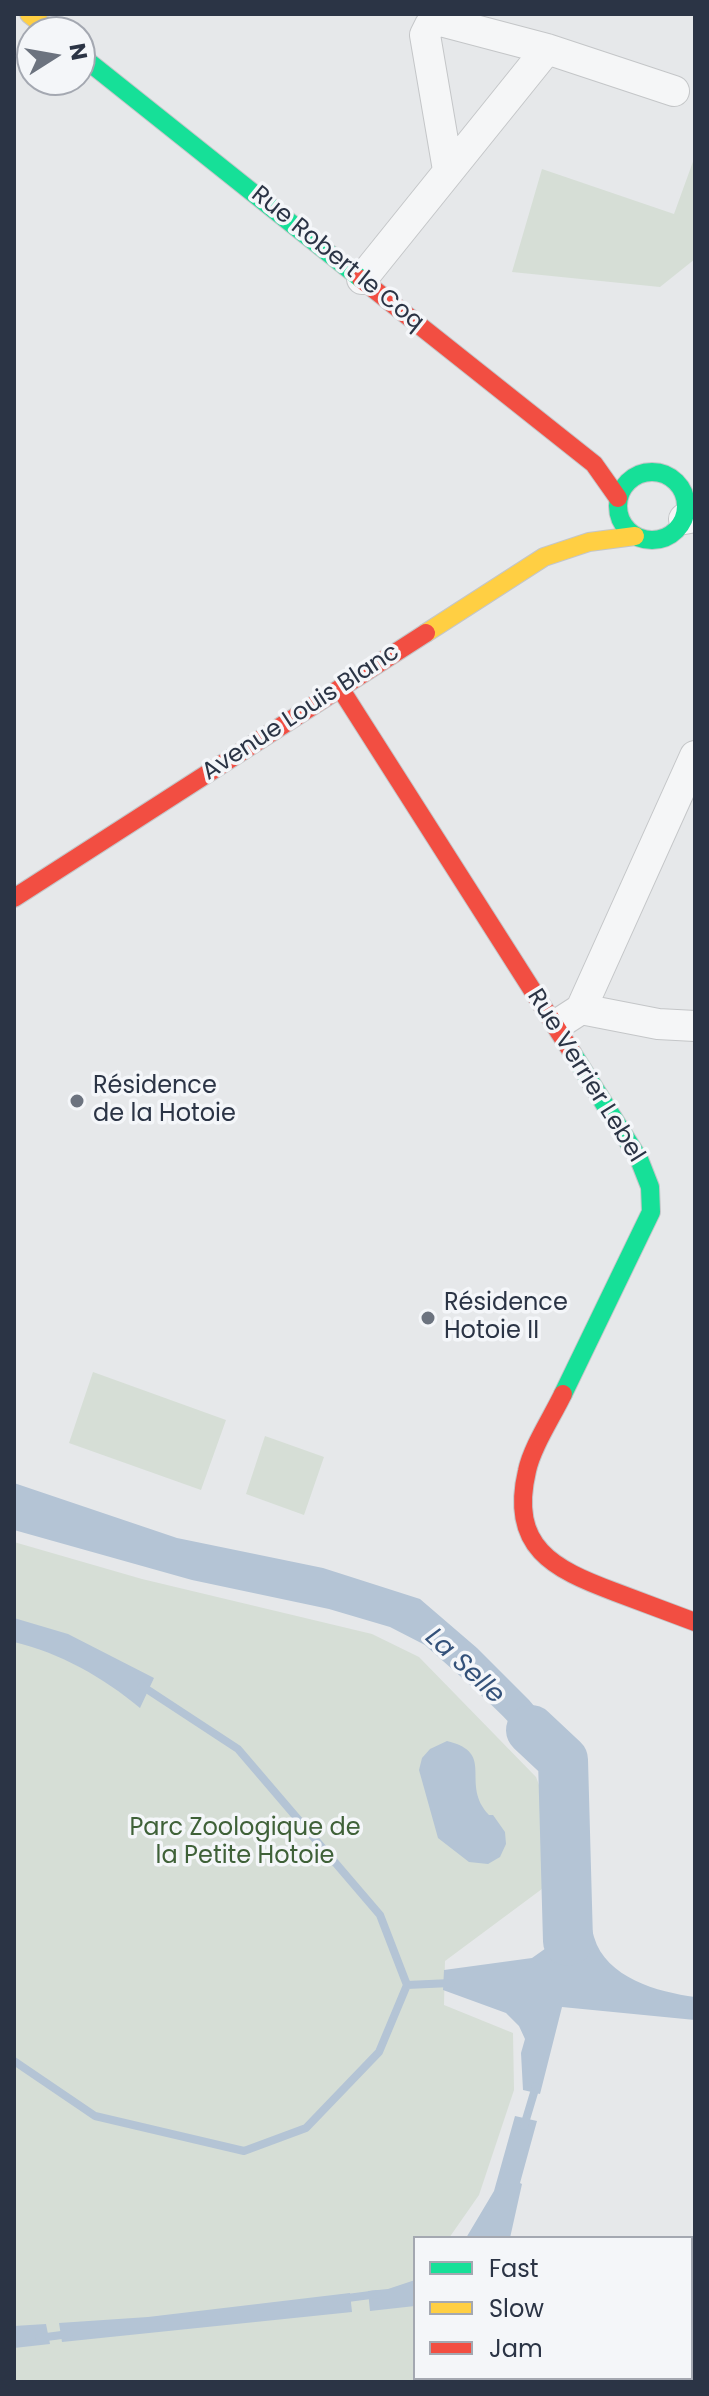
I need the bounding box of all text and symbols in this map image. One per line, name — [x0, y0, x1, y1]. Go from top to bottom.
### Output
north arrow — [16, 16, 96, 96]
text: N — [61, 41, 95, 63]
street label: Rue Robert le Coq — [245, 181, 429, 337]
street label: Avenue Louis Blanc — [197, 639, 405, 787]
street label: Rue Verrier Lebel — [520, 984, 650, 1168]
place label: Résidence de la Hotoie — [93, 1073, 236, 1129]
marker: Résidence de la Hotoie — [68, 1092, 86, 1110]
place label: Résidence Hotoie II — [444, 1290, 568, 1346]
marker: Résidence Hotoie II — [419, 1309, 437, 1327]
water label: La Selle — [418, 1623, 510, 1711]
park label: Parc Zoologique de la Petite Hotoie — [129, 1815, 361, 1871]
legend — [413, 2236, 693, 2380]
text: Fast — [489, 2252, 539, 2285]
text: Slow — [489, 2292, 544, 2325]
text: Jam — [489, 2332, 543, 2365]

